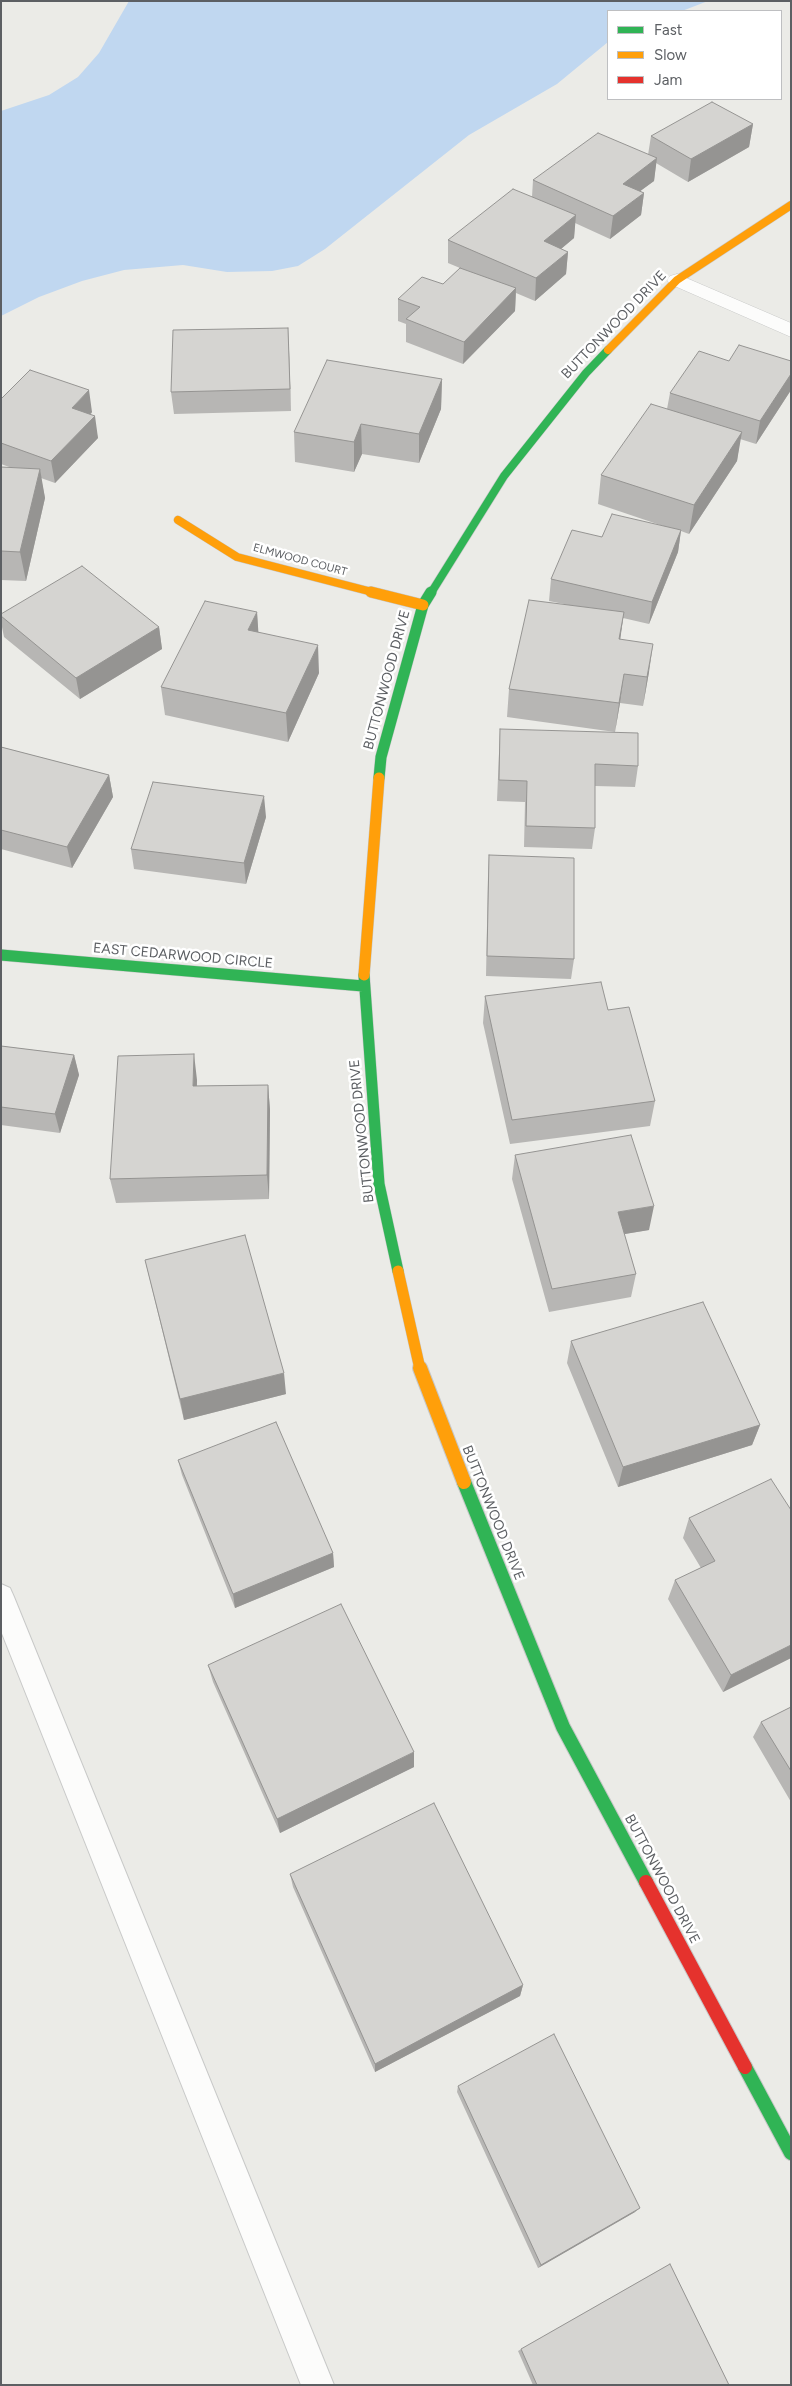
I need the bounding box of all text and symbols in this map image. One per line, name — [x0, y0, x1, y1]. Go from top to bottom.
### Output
legend — [607, 10, 782, 100]
text: Fast — [654, 21, 682, 39]
text: Slow — [654, 46, 687, 64]
text: Jam — [654, 71, 682, 89]
street label: BUTTONWOOD DRIVE — [558, 267, 670, 383]
street label: ELMWOOD COURT — [252, 541, 348, 579]
street label: BUTTONWOOD DRIVE — [360, 608, 414, 752]
street label: EAST CEDARWOOD CIRCLE — [92, 940, 274, 972]
street label: BUTTONWOOD DRIVE — [346, 1059, 378, 1203]
street label: BUTTONWOOD DRIVE — [458, 1443, 528, 1583]
street label: BUTTONWOOD DRIVE — [621, 1812, 703, 1946]

